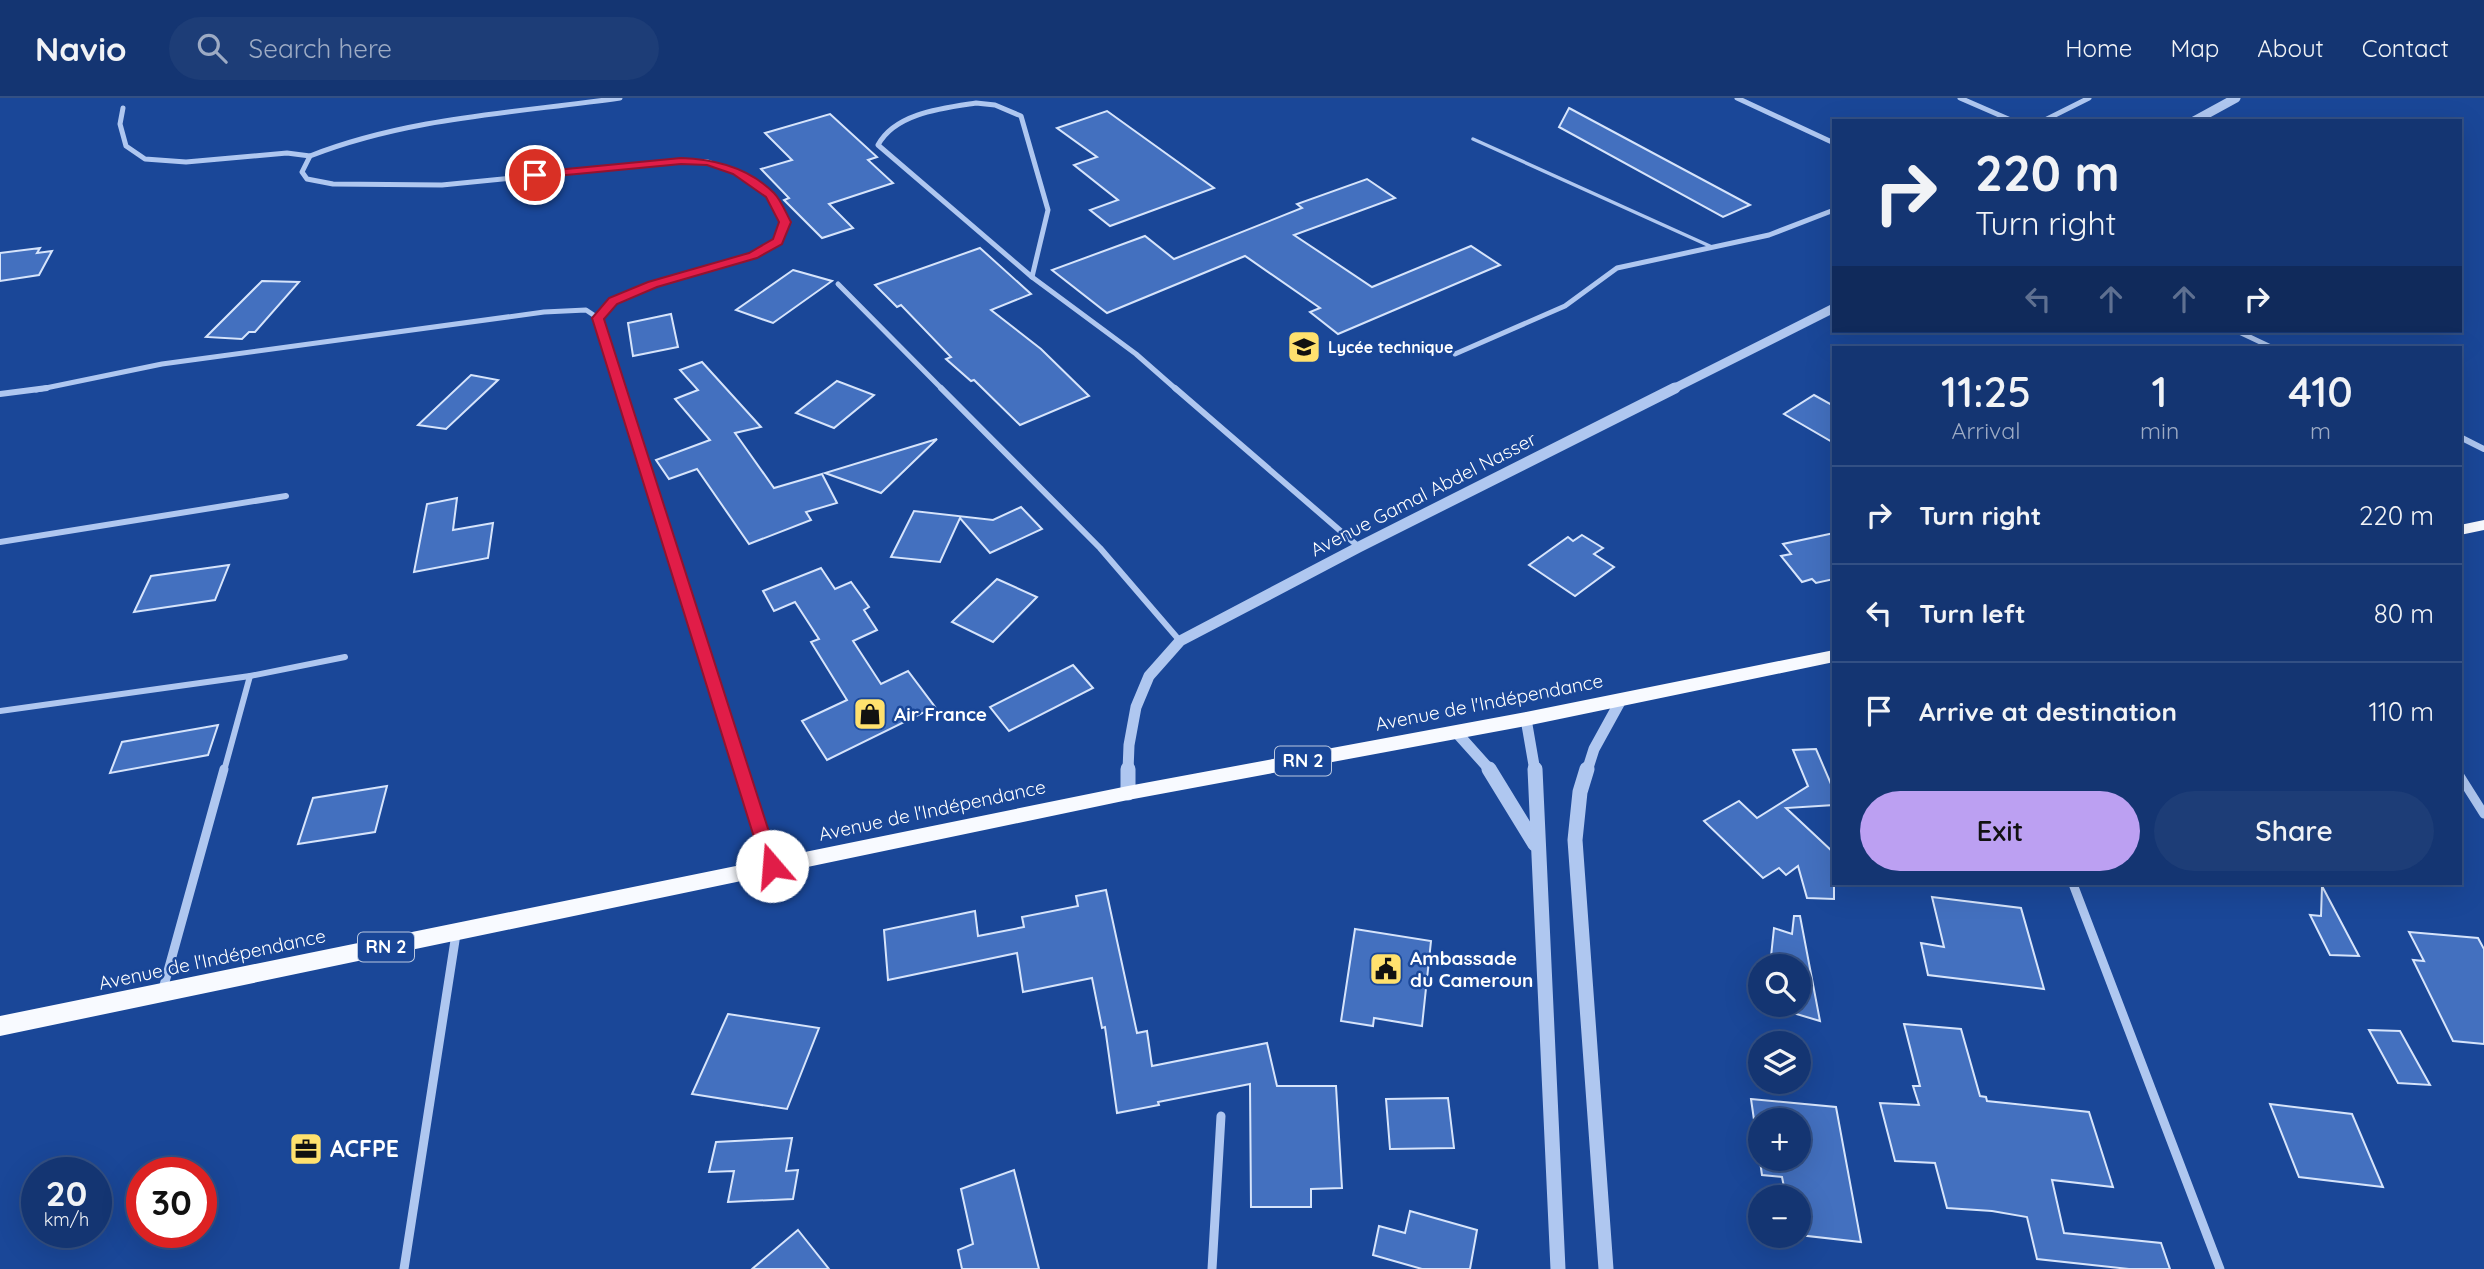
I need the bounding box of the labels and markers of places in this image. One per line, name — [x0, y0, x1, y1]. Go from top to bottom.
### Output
pin — [505, 145, 565, 205]
school or university icon: Lycée technique — [1285, 328, 1323, 366]
place label: Lycée technique — [1328, 337, 1453, 357]
shop icon: Air France — [851, 695, 889, 733]
place label: Air France — [894, 702, 987, 726]
place label: Ambassade du Cameroun — [1410, 946, 1533, 992]
public building icon: Ambassade du Cameroun — [1367, 950, 1405, 988]
office icon: ACFPE — [287, 1130, 325, 1168]
place label: ACFPE — [330, 1134, 399, 1163]

